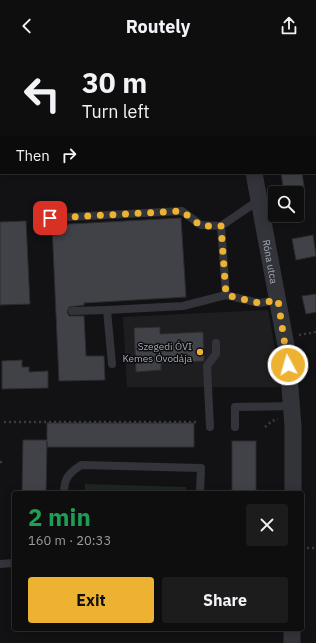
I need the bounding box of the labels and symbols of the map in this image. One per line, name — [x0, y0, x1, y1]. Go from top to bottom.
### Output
pin — [33, 201, 67, 235]
street label: Róna utca — [259, 238, 281, 285]
place label: Szegedi ÓVI Kemes Óvodája — [122, 340, 193, 365]
position arrow — [267, 344, 309, 386]
marker: Szegedi ÓVI Kemes Óvodája — [195, 347, 205, 357]

